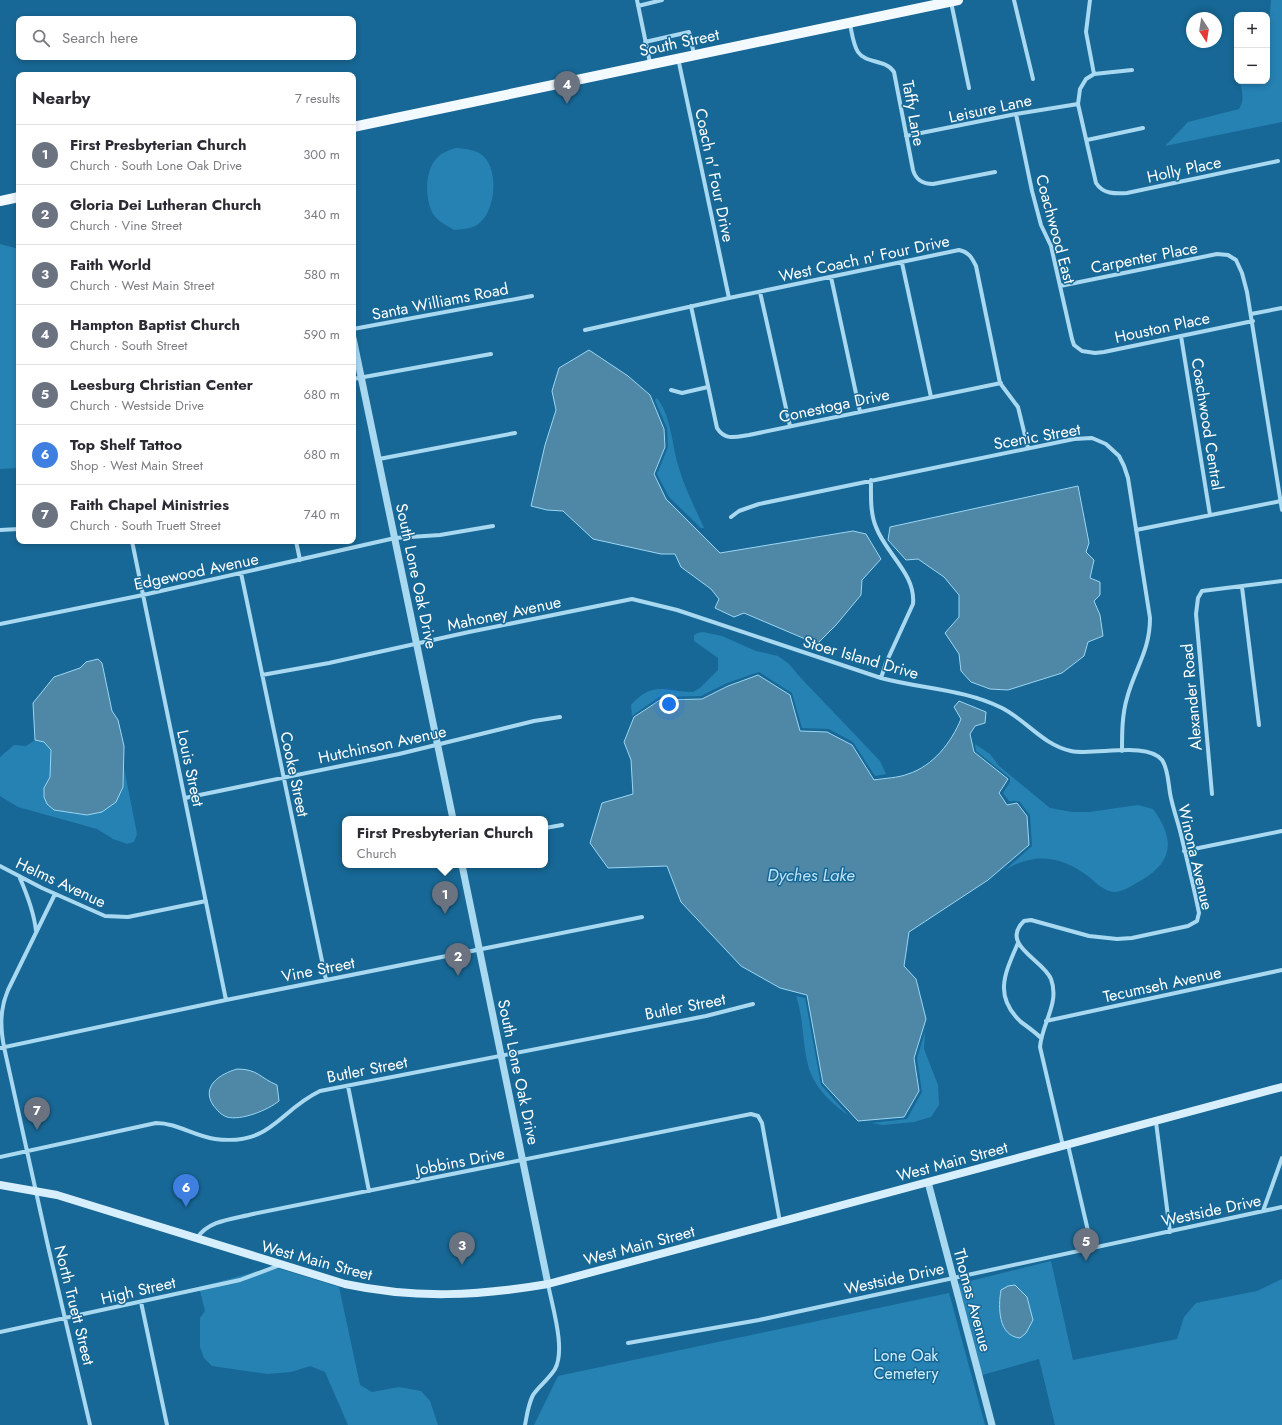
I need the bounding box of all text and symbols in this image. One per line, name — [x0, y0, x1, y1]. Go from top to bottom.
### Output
north arrow — [1186, 12, 1222, 48]
map controls — [1234, 12, 1270, 84]
button: + — [1234, 12, 1270, 48]
search box — [16, 16, 356, 60]
street label: South Street — [637, 23, 721, 62]
icon: search — [30, 27, 52, 49]
text: Search here — [62, 27, 138, 49]
button: − — [1234, 48, 1270, 84]
pin: 4 — [554, 71, 580, 104]
street label: Taffy Lane — [896, 79, 931, 148]
text: Nearby — [32, 86, 90, 110]
street label: Leisure Lane — [946, 88, 1034, 128]
text: 7 results — [295, 89, 340, 108]
street label: Coach n' Four Drive — [689, 106, 740, 244]
text: First Presbyterian Church — [70, 134, 246, 156]
text: 1 — [42, 145, 48, 164]
text: 300 m — [303, 145, 340, 164]
street label: Holly Place — [1145, 150, 1223, 189]
text: Church · South Lone Oak Drive — [70, 156, 242, 175]
street label: Coachwood East — [1030, 172, 1081, 286]
text: Gloria Dei Lutheran Church — [70, 194, 261, 216]
text: 2 — [41, 205, 49, 224]
text: 340 m — [303, 205, 340, 224]
text: Church · Vine Street — [70, 216, 182, 235]
street label: West Coach n' Four Drive — [777, 229, 952, 288]
street label: Carpenter Place — [1089, 236, 1199, 279]
text: Faith World — [70, 254, 151, 276]
text: 3 — [41, 265, 49, 284]
text: 580 m — [304, 265, 340, 284]
text: Church · West Main Street — [70, 276, 214, 295]
street label: Santa Williams Road — [370, 277, 510, 326]
street label: Houston Place — [1112, 306, 1212, 349]
text: Hampton Baptist Church — [70, 314, 240, 336]
text: 4 — [40, 325, 50, 344]
text: 590 m — [303, 325, 340, 344]
text: Church · South Street — [70, 336, 187, 355]
street label: Coachwood Central — [1186, 356, 1229, 492]
text: Leesburg Christian Center — [70, 374, 253, 396]
street label: Conestoga Drive — [777, 383, 892, 428]
text: 5 — [41, 385, 49, 404]
text: 680 m — [304, 385, 340, 404]
text: Church · Westside Drive — [70, 396, 204, 415]
street label: Scenic Street — [992, 418, 1082, 455]
text: Top Shelf Tattoo — [70, 434, 182, 456]
text: 6 — [41, 445, 49, 464]
text: 680 m — [304, 445, 340, 464]
text: Shop · West Main Street — [70, 456, 203, 475]
text: Faith Chapel Ministries — [70, 494, 229, 516]
street label: South Lone Oak Drive — [390, 501, 443, 651]
text: 7 — [41, 505, 49, 524]
text: 740 m — [304, 505, 340, 524]
text: Church · South Truett Street — [70, 516, 221, 535]
street label: Edgewood Avenue — [132, 547, 261, 596]
street label: Mahoney Avenue — [445, 590, 563, 637]
street label: Stoer Island Drive — [800, 630, 921, 685]
street label: Alexander Road — [1175, 643, 1208, 751]
your location — [659, 694, 679, 714]
street label: Hutchinson Avenue — [316, 720, 448, 769]
street label: Louis Street — [171, 728, 210, 809]
street label: Cooke Street — [274, 729, 315, 819]
street label: Winona Avenue — [1172, 802, 1219, 912]
popup — [342, 816, 548, 868]
text: First Presbyterian Church — [357, 822, 533, 844]
text: Church — [357, 844, 397, 863]
street label: Helms Avenue — [12, 852, 110, 913]
water label: Dyches Lake — [767, 863, 855, 887]
pin: 1 — [432, 881, 458, 914]
pin: 2 — [445, 943, 471, 976]
street label: Vine Street — [279, 951, 357, 988]
street label: Tecumseh Avenue — [1101, 961, 1223, 1008]
street label: Butler Street — [643, 987, 727, 1026]
street label: South Lone Oak Drive — [492, 997, 545, 1147]
street label: Butler Street — [325, 1050, 409, 1089]
pin: 7 — [24, 1097, 50, 1130]
street label: West Main Street — [894, 1136, 1010, 1187]
street label: Jobbins Drive — [412, 1142, 507, 1182]
pin: 6 — [173, 1174, 199, 1207]
street label: Westside Drive — [1159, 1189, 1263, 1232]
street label: West Main Street — [581, 1220, 697, 1271]
pin: 5 — [1073, 1228, 1099, 1261]
pin: 3 — [449, 1232, 475, 1265]
street label: West Main Street — [259, 1235, 375, 1286]
street label: North Truett Street — [49, 1243, 101, 1368]
street label: Thomas Avenue — [948, 1246, 997, 1354]
street label: Westside Drive — [842, 1257, 946, 1300]
street label: High Street — [98, 1271, 178, 1310]
park label: Lone Oak Cemetery — [873, 1344, 939, 1385]

